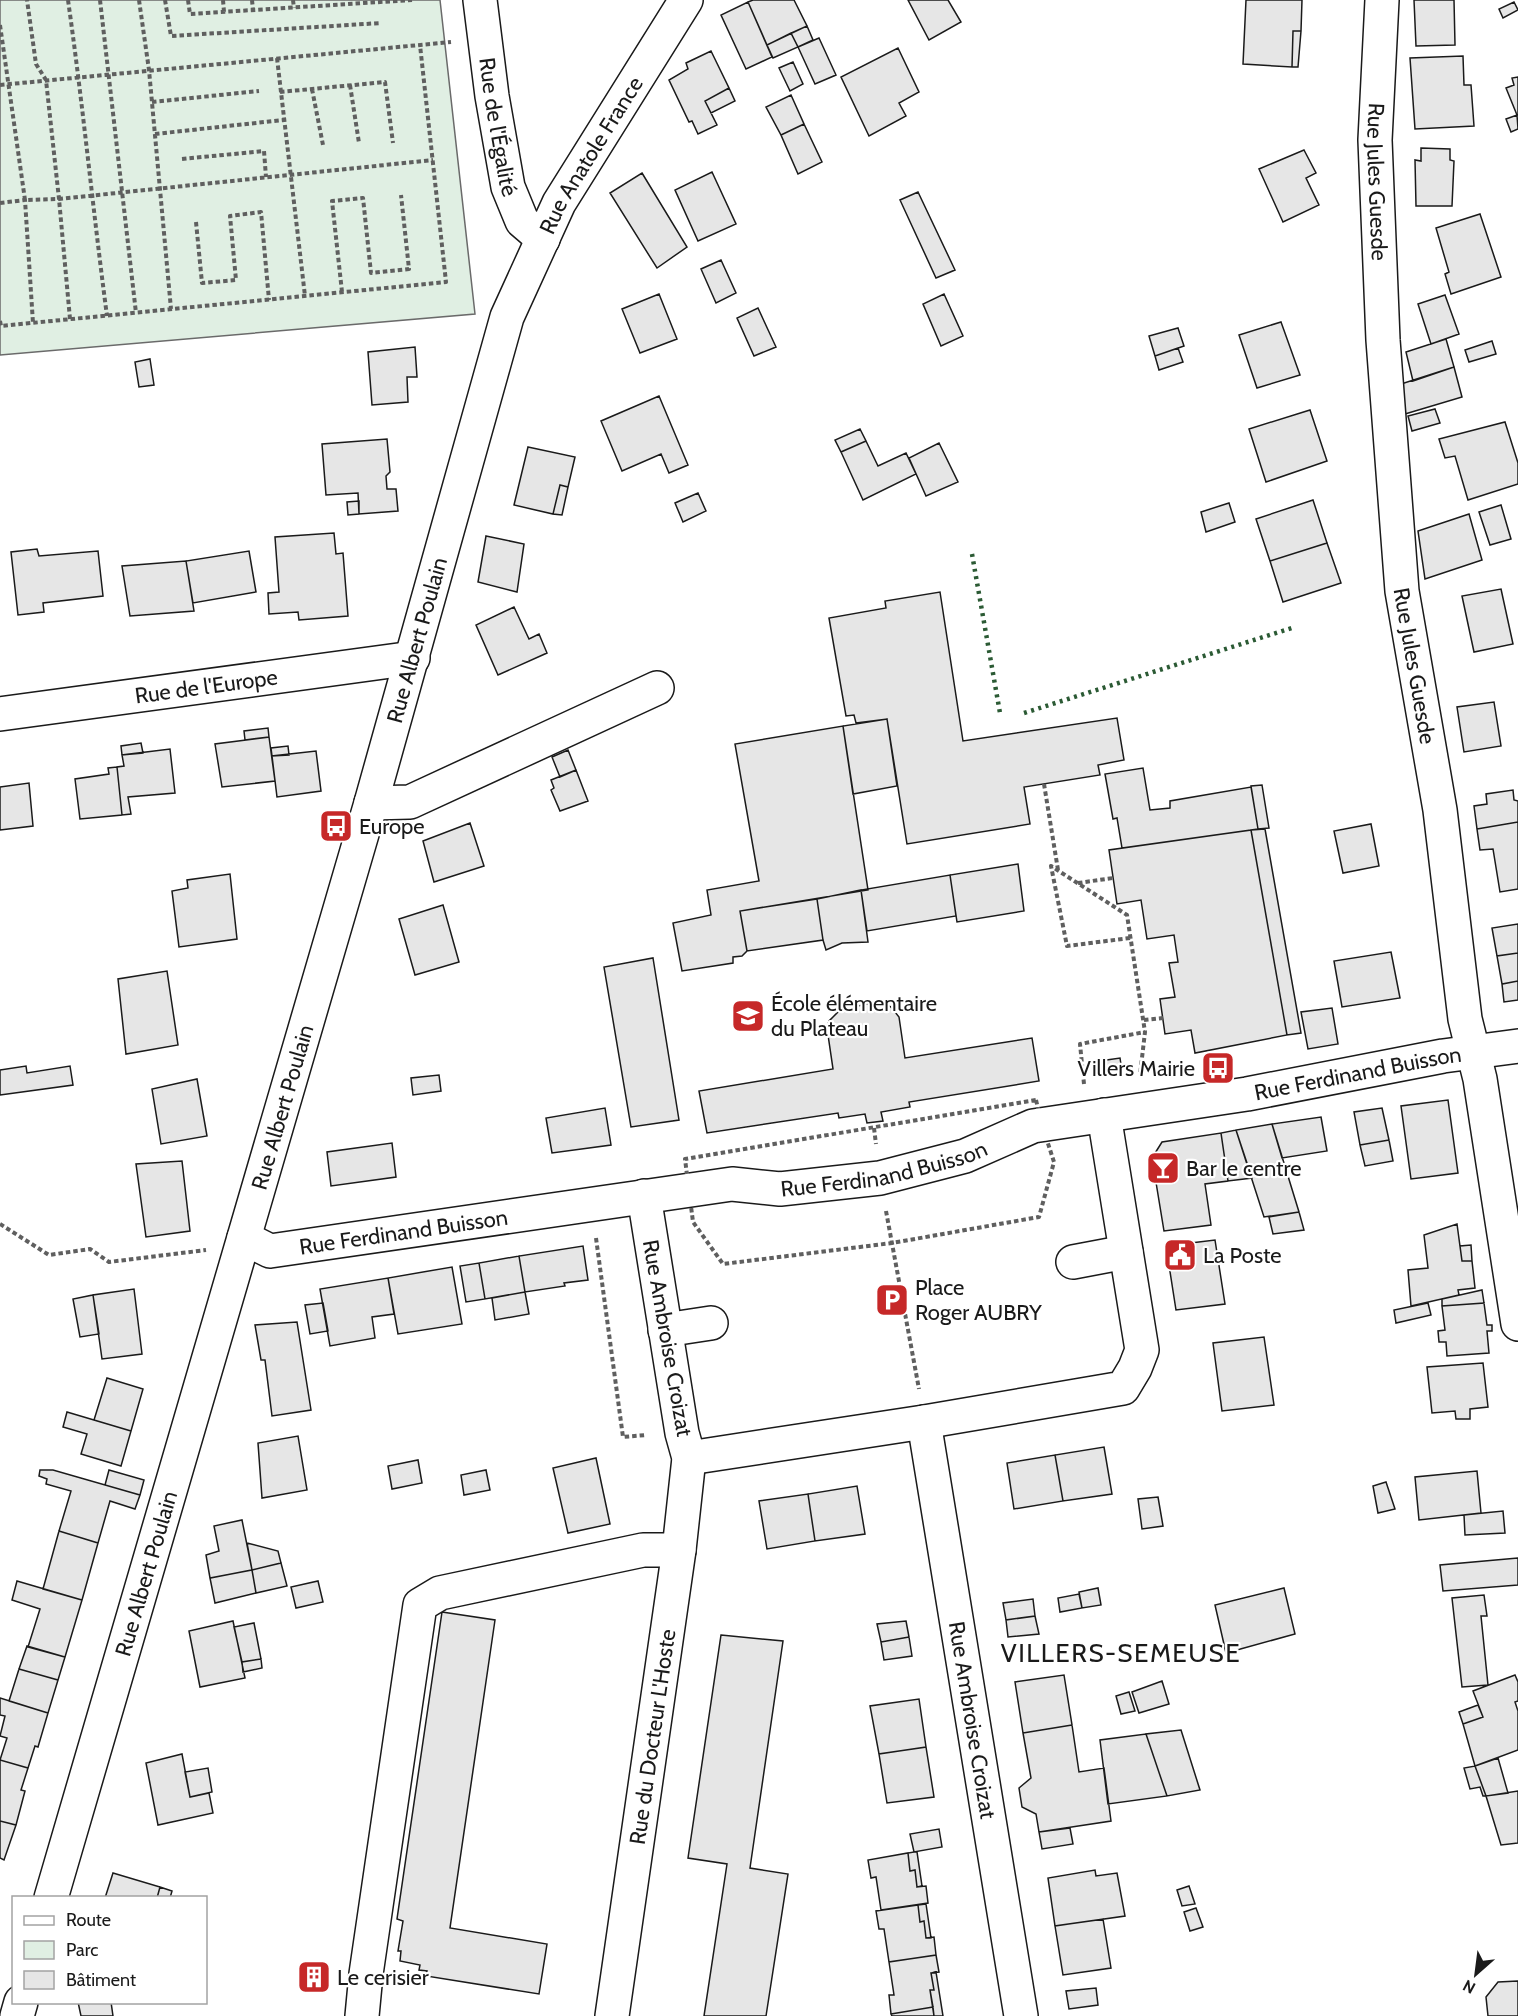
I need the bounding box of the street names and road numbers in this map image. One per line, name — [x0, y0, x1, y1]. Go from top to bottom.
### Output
street label: Rue de l'Égalité — [473, 56, 523, 200]
street label: Rue Anatole France — [534, 72, 649, 238]
street label: Rue Jules Guesde — [1361, 102, 1393, 261]
street label: Rue Albert Poulain — [381, 554, 453, 726]
street label: Rue Jules Guesde — [1388, 586, 1441, 746]
street label: Rue de l'Europe — [133, 664, 279, 710]
street label: Rue Albert Poulain — [246, 1021, 320, 1193]
street label: Rue Ferdinand Buisson — [1252, 1041, 1463, 1106]
street label: Rue Ferdinand Buisson — [779, 1135, 991, 1203]
street label: Rue Ferdinand Buisson — [298, 1204, 510, 1261]
street label: Rue Ambroise Croizat — [637, 1238, 698, 1439]
street label: Rue Albert Poulain — [109, 1488, 183, 1660]
street label: Rue Ambroise Croizat — [943, 1619, 1002, 1821]
street label: Rue du Docteur L'Hoste — [624, 1627, 681, 1846]

